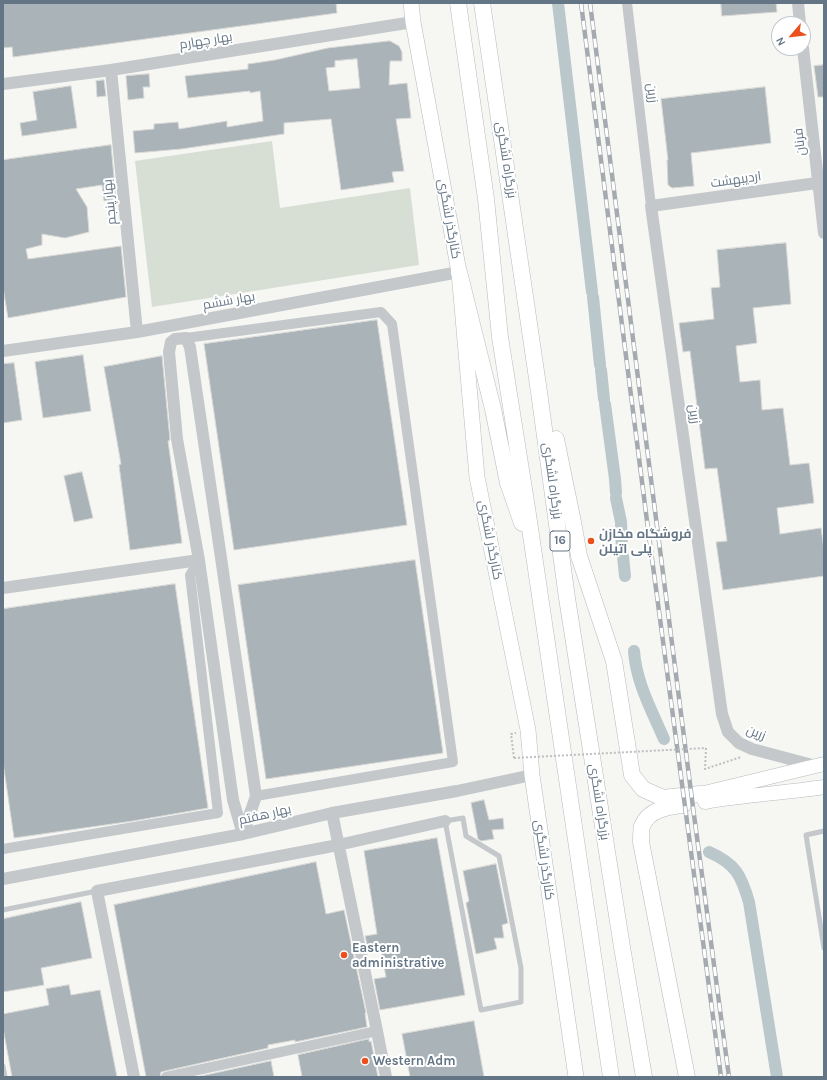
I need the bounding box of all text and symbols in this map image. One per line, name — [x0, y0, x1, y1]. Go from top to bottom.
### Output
north arrow — [771, 16, 811, 56]
street label: بهار چهارم — [178, 29, 234, 53]
text: N — [773, 35, 788, 48]
street label: زرین — [643, 82, 661, 104]
street label: بزرگراه لشگری — [492, 121, 520, 199]
street label: فرنان — [791, 127, 809, 157]
street label: اردیبهشت — [710, 169, 762, 191]
street label: بهار پنجم — [100, 178, 120, 226]
street label: کنارگذر لشگری — [434, 178, 464, 260]
street label: بهار ششم — [202, 289, 256, 313]
street label: زرین — [685, 403, 703, 425]
street label: بزرگراه لشگری — [539, 442, 565, 520]
street label: کنارگذر لشگری — [475, 499, 505, 581]
place label: فروشگاه مخازن پلی اتیلن — [599, 526, 691, 557]
road number: 16 — [550, 531, 570, 551]
marker: فروشگاه مخازن پلی اتیلن — [586, 536, 596, 546]
street label: زرین — [744, 722, 768, 744]
street label: بزرگراه لشگری — [585, 763, 613, 841]
street label: بهار هفتم — [237, 801, 293, 829]
street label: کنارگذر لشگری — [531, 819, 557, 901]
place label: Eastern administrative — [352, 940, 444, 971]
marker: Eastern administrative — [339, 950, 349, 960]
place label: Western Adm — [373, 1053, 455, 1069]
marker: Western Adm — [360, 1056, 370, 1066]

